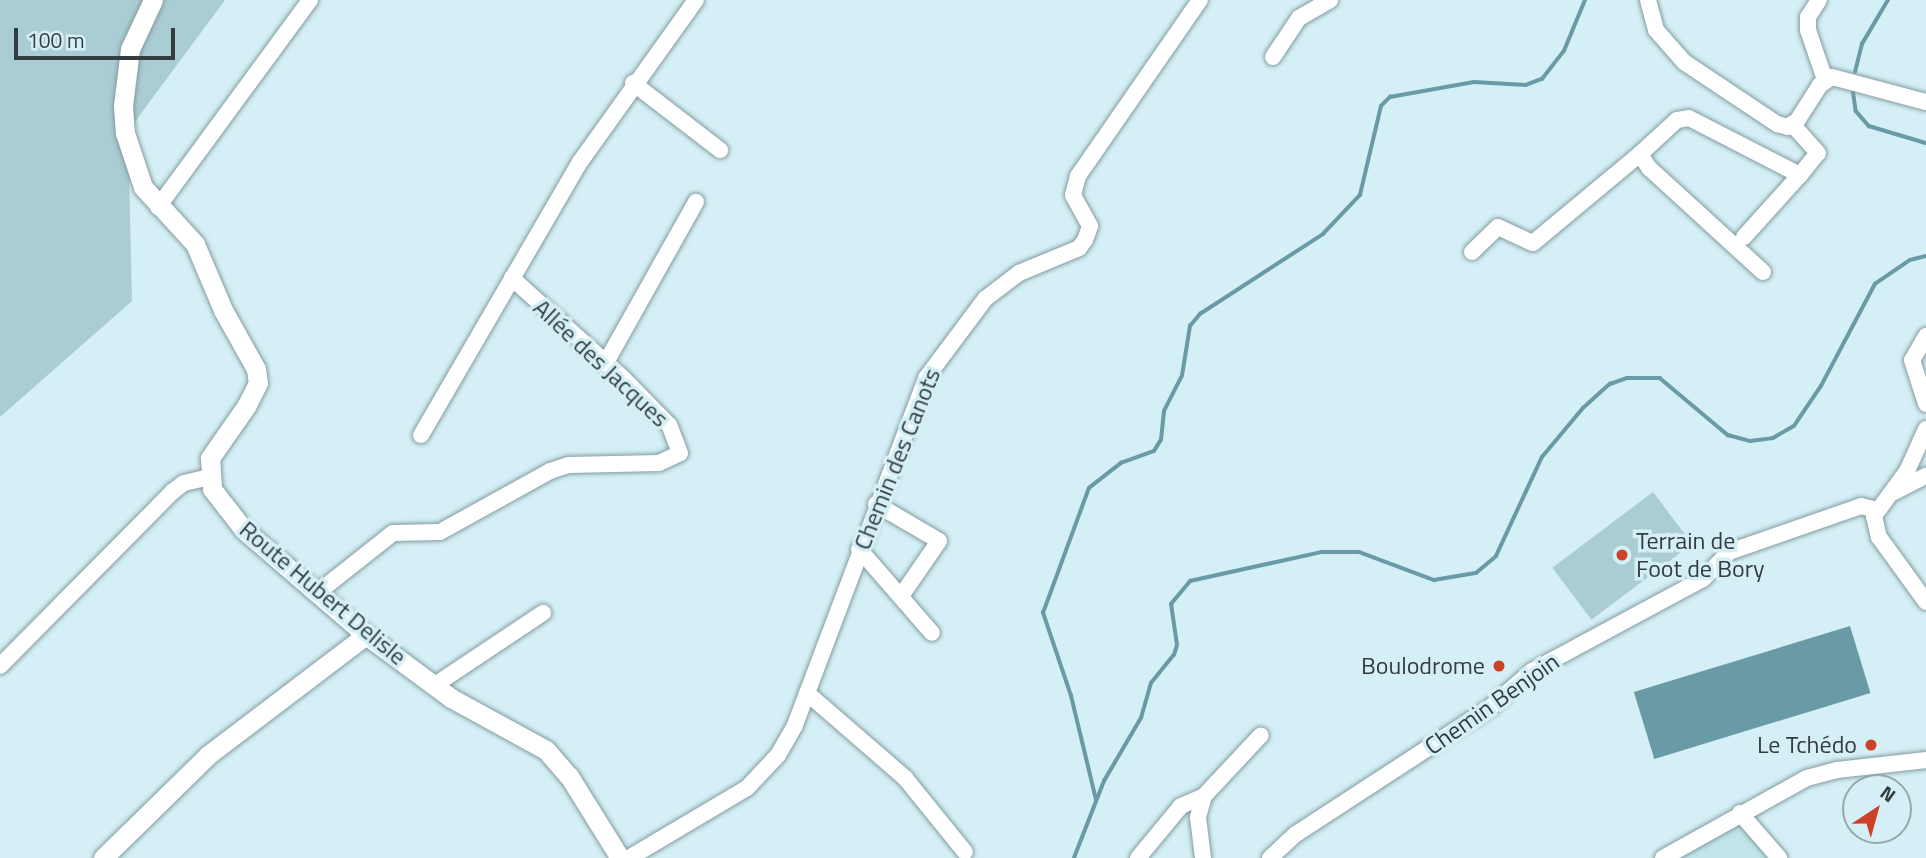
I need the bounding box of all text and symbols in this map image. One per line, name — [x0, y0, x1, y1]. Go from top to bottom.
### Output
scale bar — [18, 14, 178, 58]
text: 100 m — [27, 24, 84, 56]
street label: Allée des Jacques — [528, 293, 674, 433]
street label: Chemin des Canots — [848, 364, 946, 554]
street label: Route Hubert Delisle — [234, 515, 412, 671]
place label: Terrain de Foot de Bory — [1636, 527, 1765, 583]
marker: Terrain de Foot de Bory — [1614, 547, 1630, 563]
street label: Chemin Benjoin — [1419, 647, 1565, 761]
place label: Boulodrome — [1361, 652, 1485, 680]
marker: Boulodrome — [1491, 658, 1507, 674]
place label: Le Tchédo — [1757, 731, 1857, 759]
marker: Le Tchédo — [1863, 737, 1879, 753]
north arrow — [1842, 774, 1912, 844]
text: N — [1875, 778, 1902, 809]

